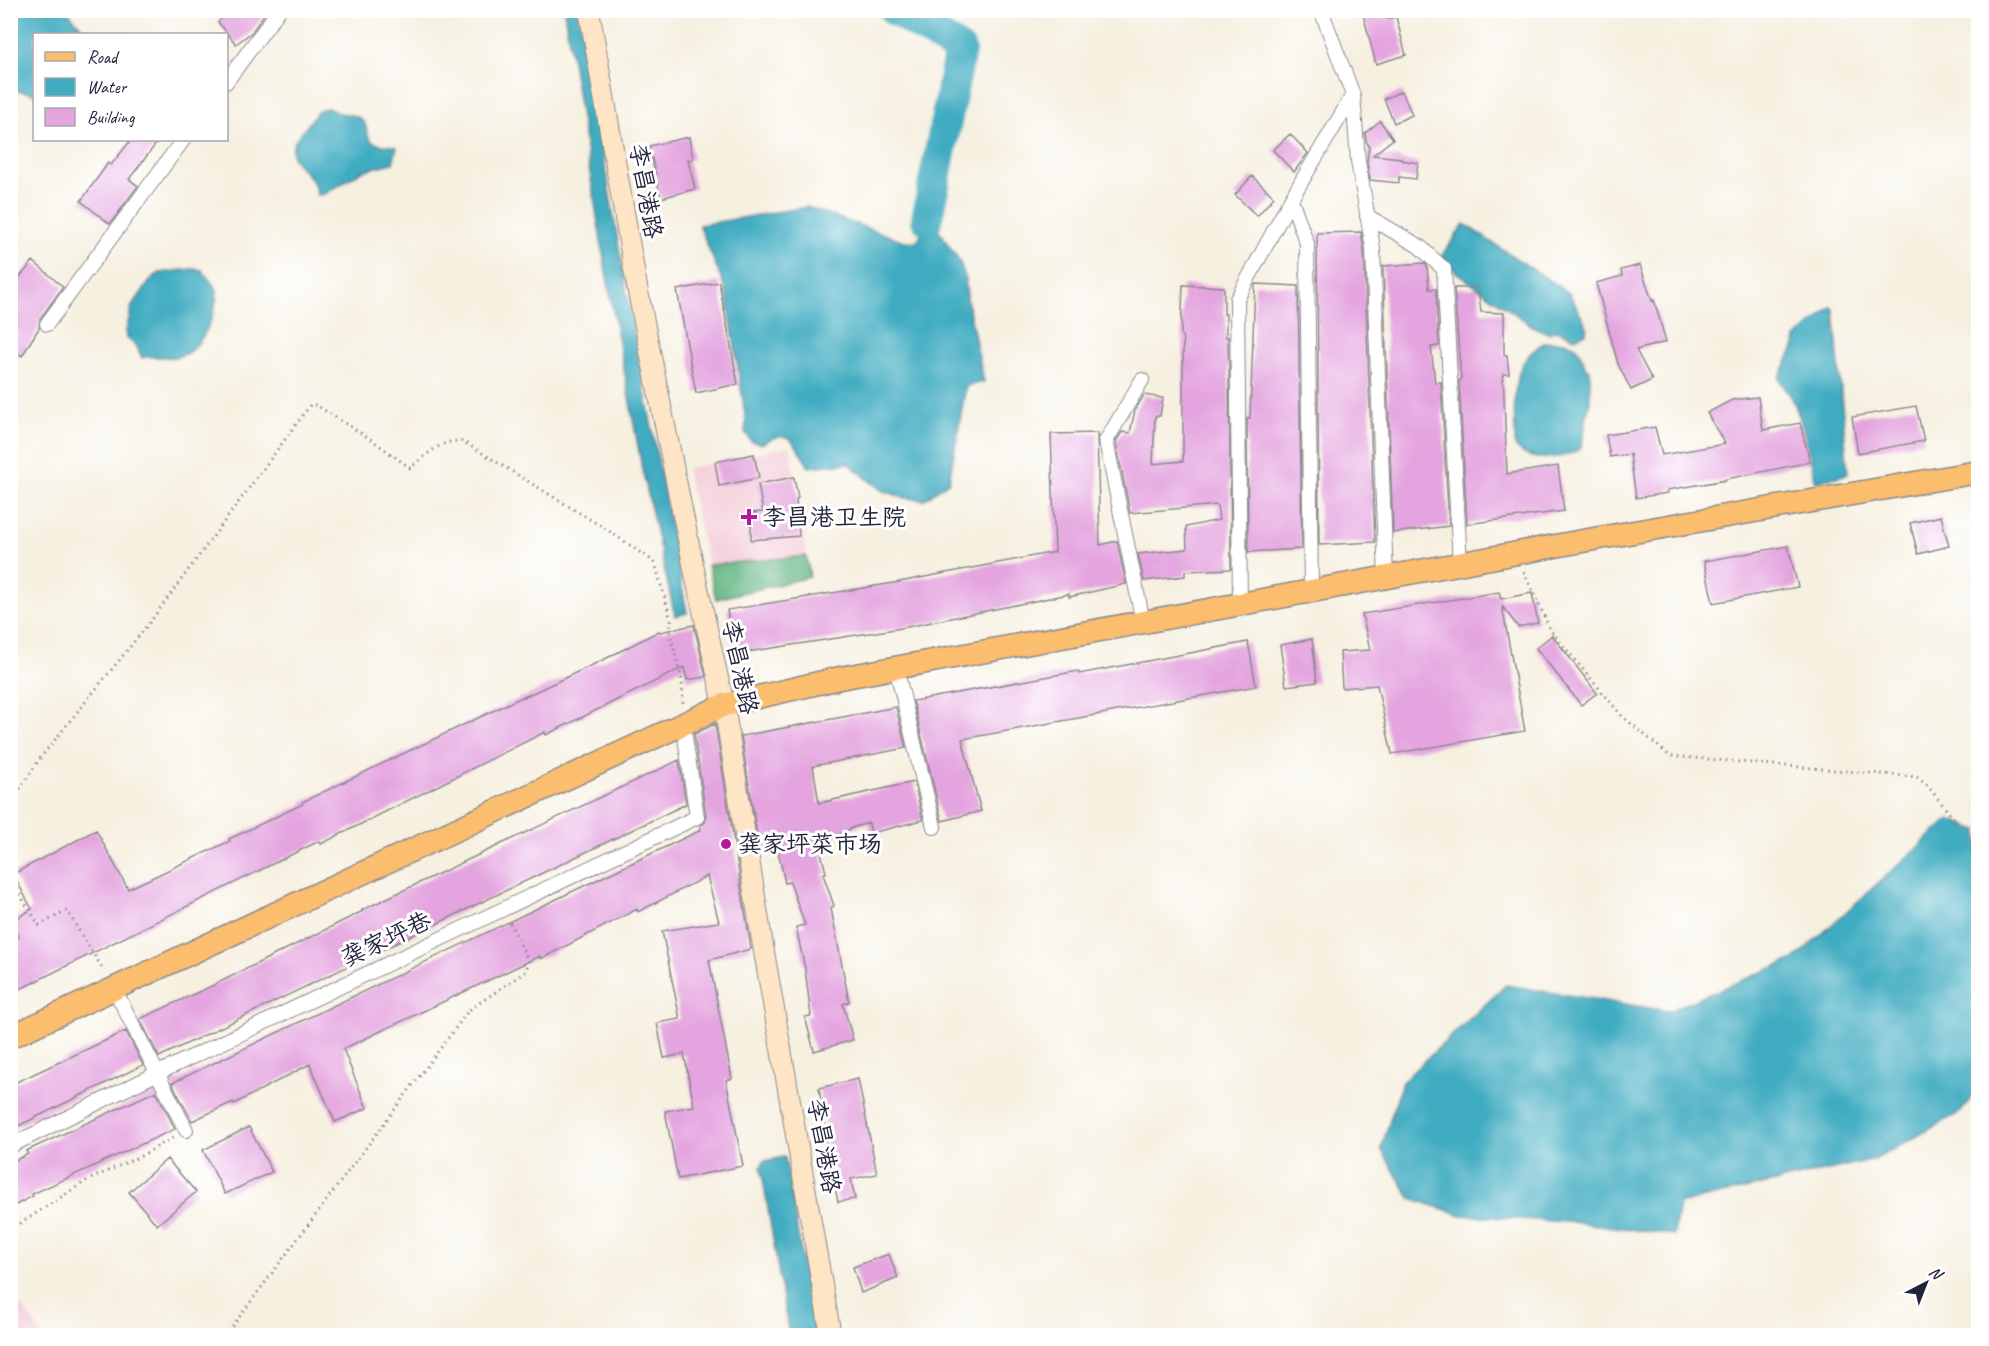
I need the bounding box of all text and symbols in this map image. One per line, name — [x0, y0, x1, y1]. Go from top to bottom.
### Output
legend — [33, 33, 228, 141]
text: Road — [87, 46, 120, 68]
text: Water — [87, 76, 128, 98]
text: Building — [87, 106, 136, 128]
street label: 李昌港路 — [623, 141, 669, 241]
place label: 李昌港卫生院 — [762, 502, 906, 532]
marker: 李昌港卫生院 — [740, 508, 758, 526]
street label: 李昌港路 — [715, 617, 765, 717]
place label: 龚家坪菜市场 — [738, 829, 882, 859]
marker: 龚家坪菜市场 — [719, 837, 733, 851]
street label: 龚家坪巷 — [336, 905, 436, 973]
street label: 李昌港路 — [801, 1096, 847, 1196]
north arrow — [1896, 1253, 1956, 1313]
text: N — [1925, 1262, 1948, 1285]

